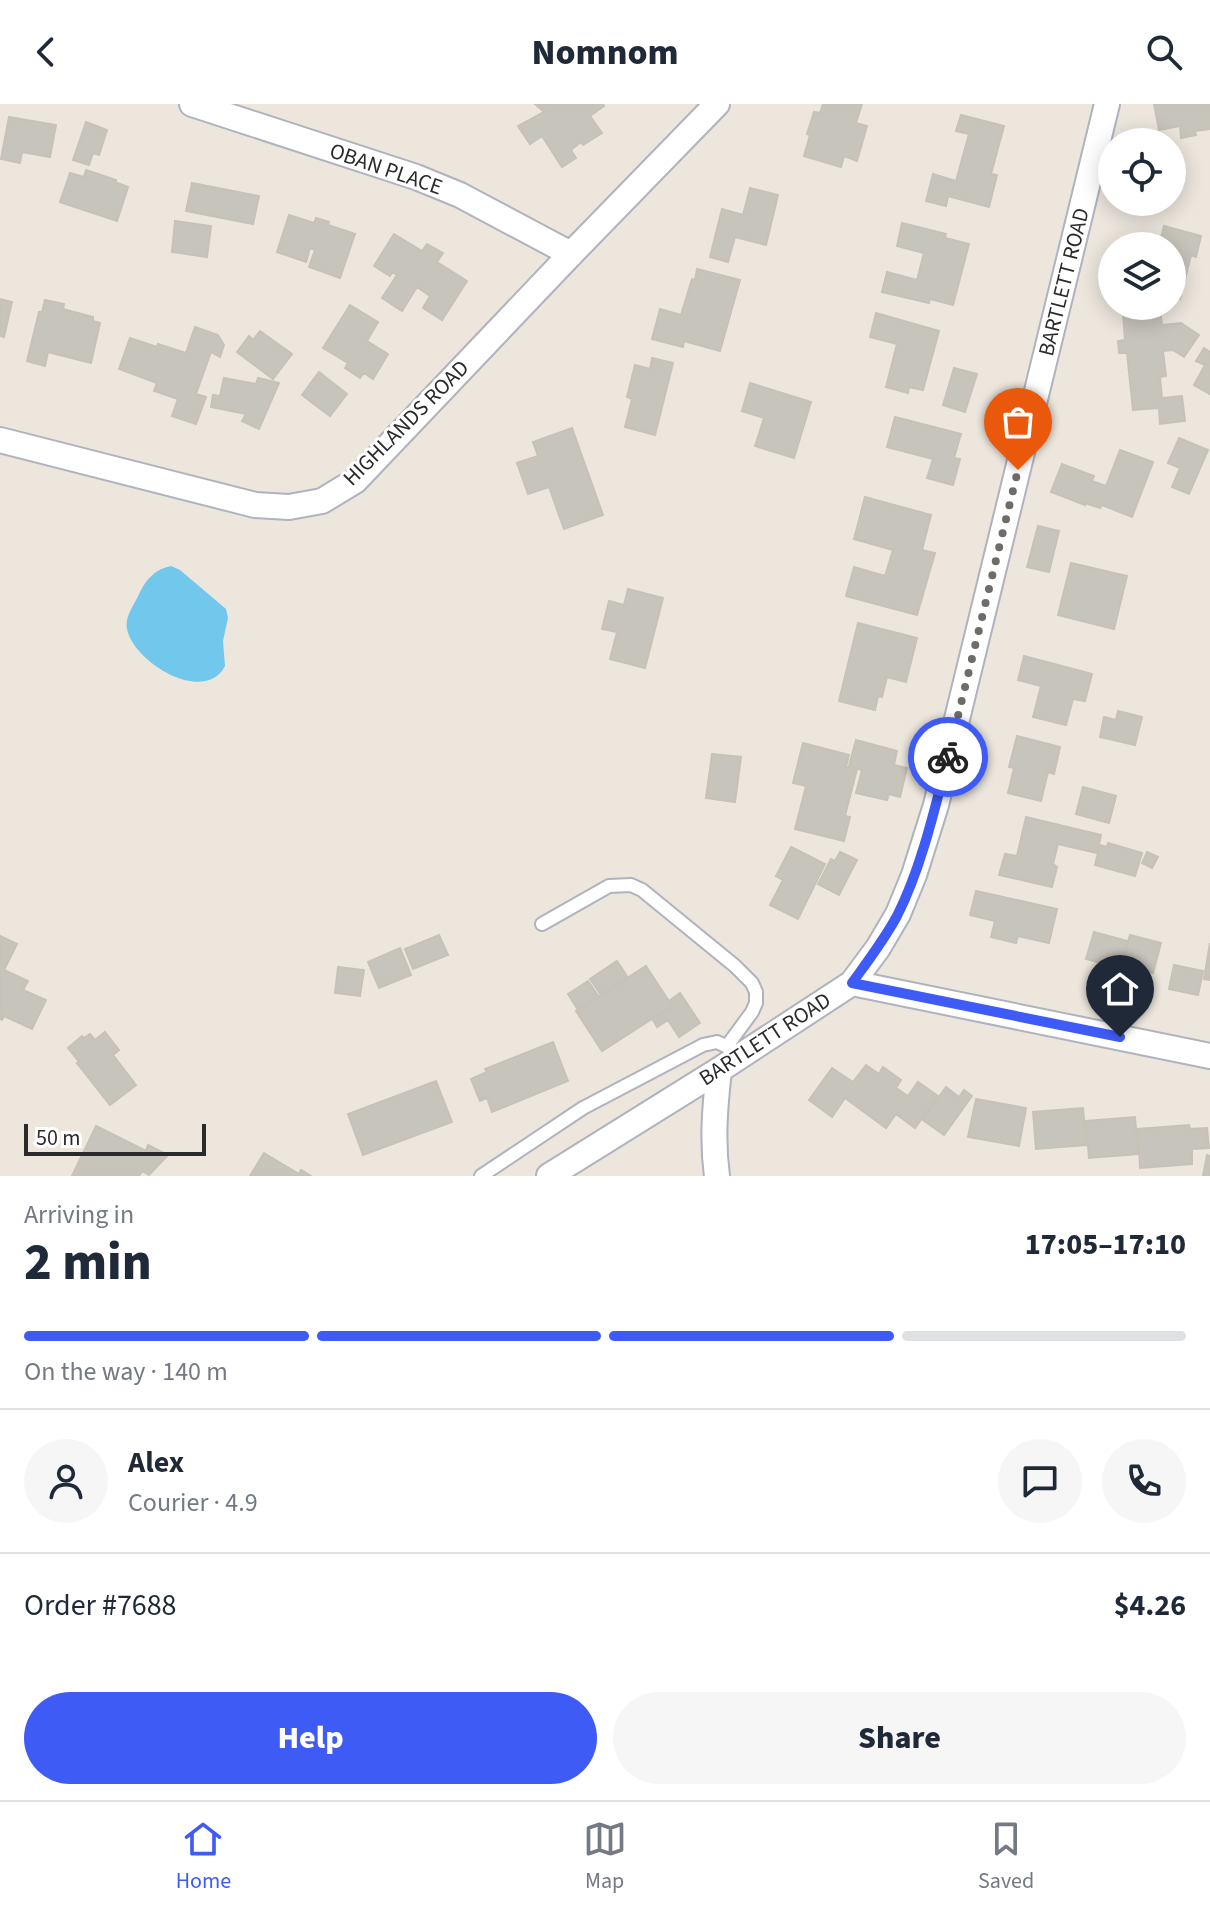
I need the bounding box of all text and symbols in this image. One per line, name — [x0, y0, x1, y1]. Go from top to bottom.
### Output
text: Nomnom — [531, 27, 679, 78]
icon: back — [24, 30, 68, 74]
icon: search — [1142, 30, 1186, 74]
map controls — [1098, 128, 1186, 320]
button: locate — [1098, 128, 1186, 216]
street label: OBAN PLACE — [325, 135, 447, 203]
street label: BARTLETT ROAD — [1030, 205, 1098, 359]
button: layers — [1098, 232, 1186, 320]
street label: HIGHLANDS ROAD — [336, 353, 476, 493]
pin — [984, 388, 1052, 470]
icon: bag — [996, 400, 1040, 444]
courier — [908, 717, 988, 797]
icon: bike — [926, 735, 970, 779]
pin — [1086, 955, 1154, 1037]
icon: home — [1098, 967, 1142, 1011]
street label: BARTLETT ROAD — [693, 984, 837, 1094]
scale bar — [24, 1120, 206, 1156]
text: 50 m — [36, 1122, 81, 1154]
text: Arriving in — [24, 1196, 134, 1233]
text: 17:05–17:10 — [1025, 1223, 1186, 1266]
text: 2 min — [24, 1226, 152, 1300]
text: On the way · 140 m — [24, 1353, 228, 1390]
button: person — [24, 1439, 108, 1523]
button: chat — [998, 1439, 1082, 1523]
button: phone — [1102, 1439, 1186, 1523]
text: Alex — [128, 1441, 184, 1484]
text: Courier · 4.9 — [128, 1484, 258, 1521]
text: Order #7688 — [24, 1584, 177, 1627]
text: $4.26 — [1114, 1584, 1186, 1627]
button: Help — [24, 1692, 597, 1784]
button: Share — [613, 1692, 1186, 1784]
tab: Home — [176, 1817, 231, 1897]
tab: Map — [583, 1817, 627, 1897]
tab: Saved — [978, 1817, 1034, 1897]

